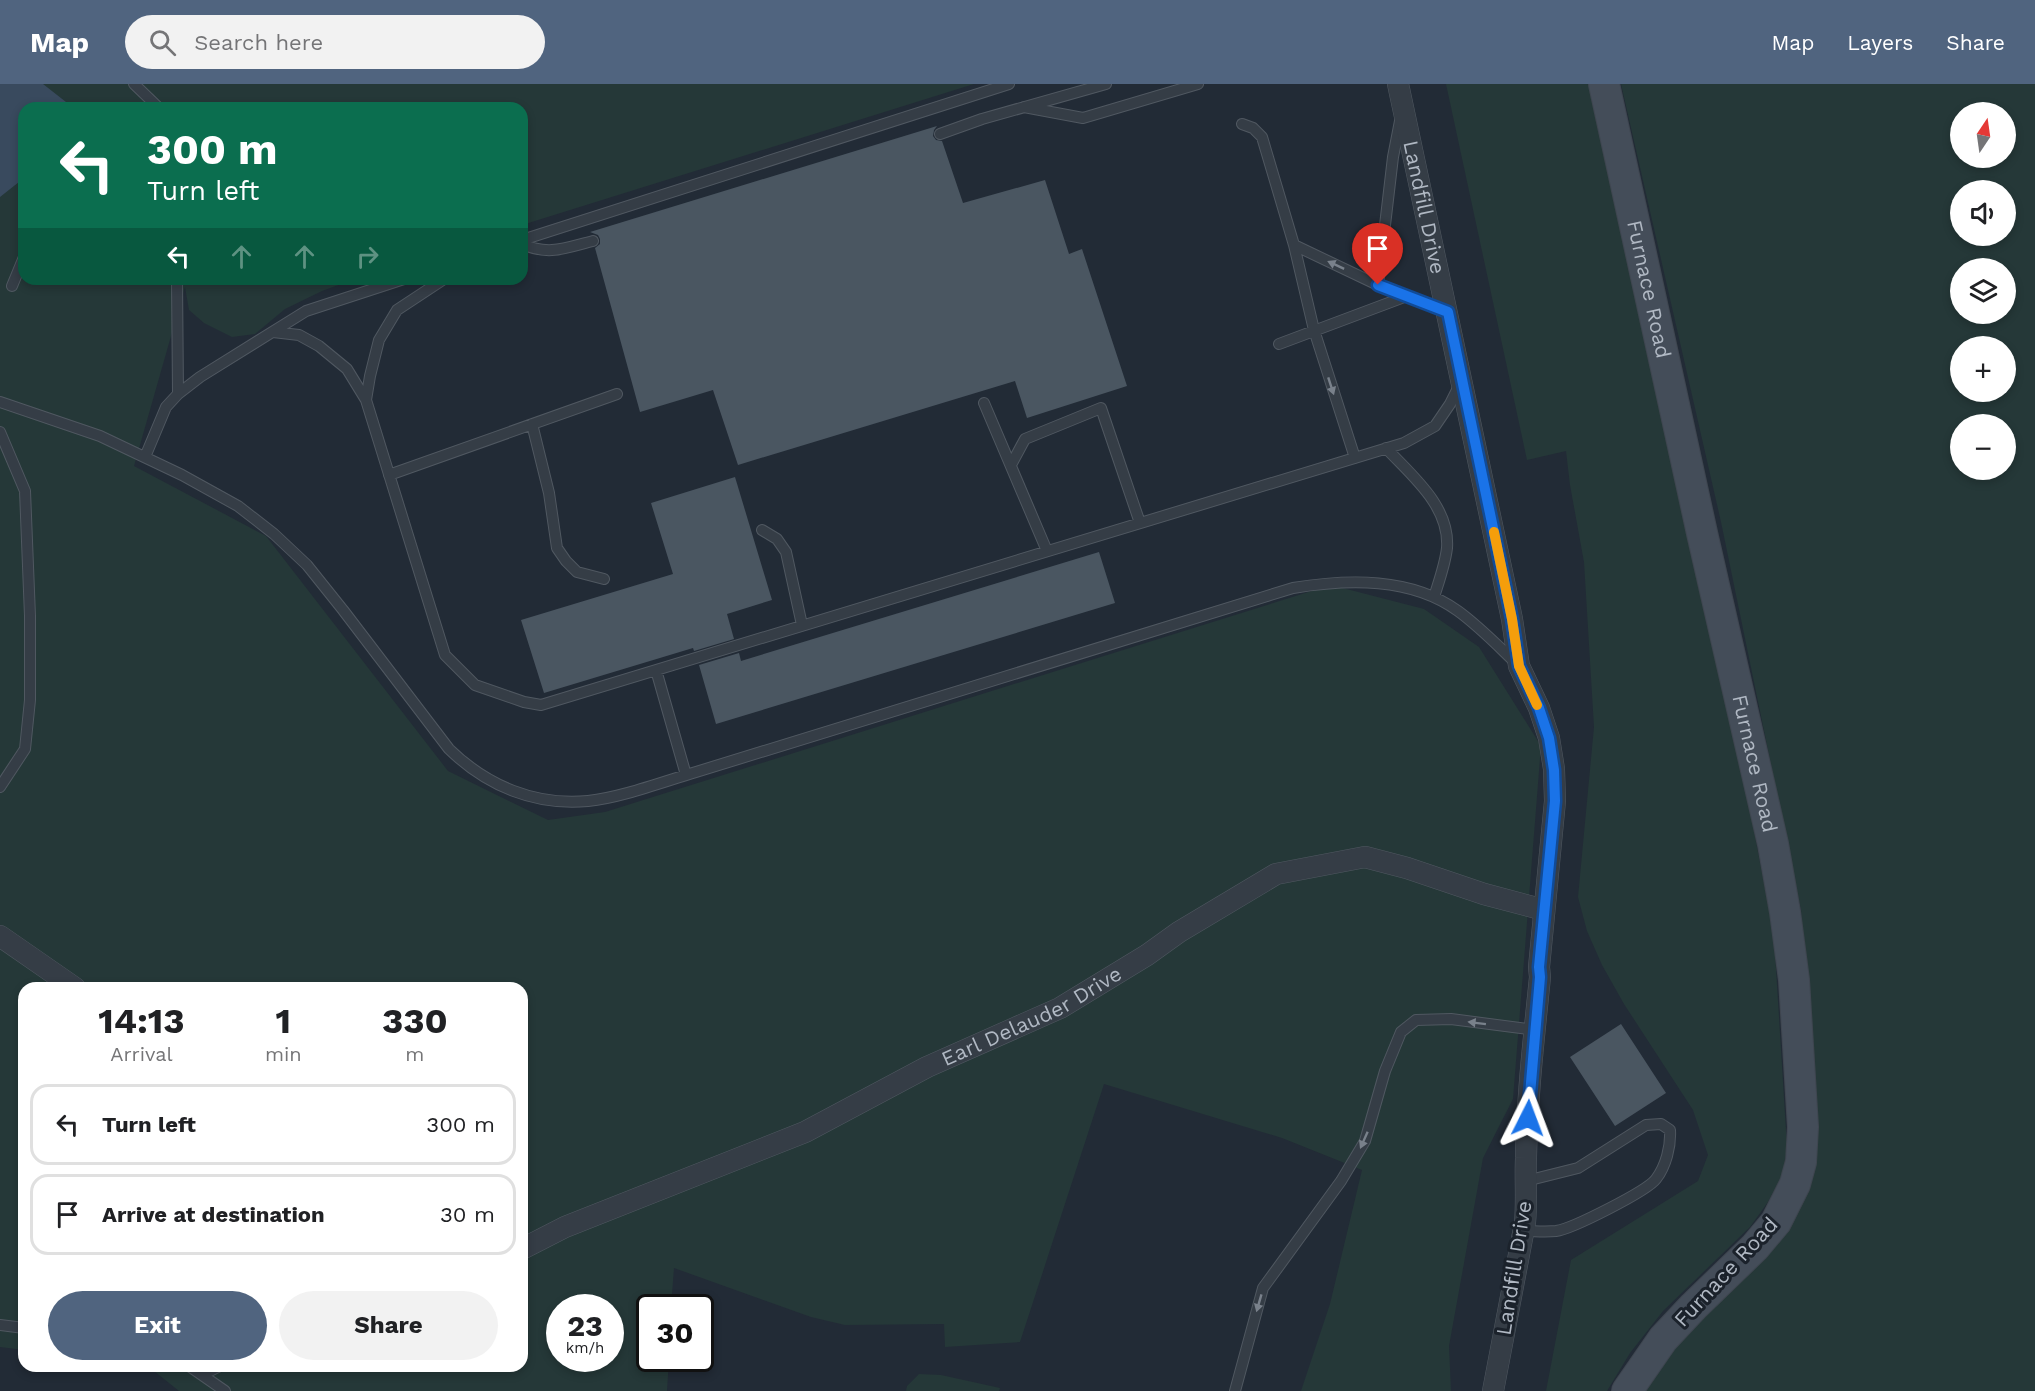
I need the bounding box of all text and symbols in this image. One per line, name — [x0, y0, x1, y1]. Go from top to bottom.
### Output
search box — [125, 15, 545, 69]
text: Map — [30, 26, 89, 59]
icon: search — [146, 26, 179, 59]
text: Search here — [194, 30, 323, 55]
text: Map — [1771, 30, 1814, 55]
text: Layers — [1847, 30, 1913, 55]
text: Share — [1946, 30, 2005, 55]
north arrow — [1950, 102, 2016, 168]
map controls — [1950, 102, 2016, 480]
text: 300 m — [147, 125, 278, 174]
icon: left — [48, 126, 126, 204]
street label: Landfill Drive — [1398, 138, 1451, 276]
text: Turn left — [147, 175, 259, 207]
button: sound — [1950, 180, 2016, 246]
street label: Furnace Road — [1622, 218, 1676, 360]
pin — [1352, 223, 1403, 285]
icon: arrive — [1361, 232, 1394, 265]
icon: left — [162, 240, 195, 273]
icon: ahead — [225, 240, 258, 273]
icon: ahead — [288, 240, 321, 273]
icon: right — [351, 240, 384, 273]
button: layers — [1950, 258, 2016, 324]
one-way arrow — [1327, 261, 1344, 270]
button: + — [1950, 336, 2016, 402]
one-way arrow — [1327, 377, 1336, 395]
button: − — [1950, 414, 2016, 480]
street label: Furnace Road — [1727, 692, 1783, 835]
street label: Earl Delauder Drive — [938, 961, 1126, 1071]
text: 14:13 — [98, 1000, 185, 1042]
text: 1 — [276, 1000, 291, 1042]
text: 330 — [382, 1000, 448, 1042]
one-way arrow — [1467, 1018, 1486, 1027]
text: Arrival — [110, 1042, 173, 1066]
text: min — [265, 1042, 302, 1066]
text: m — [405, 1042, 424, 1066]
position arrow — [1496, 1086, 1560, 1150]
icon: left — [51, 1108, 84, 1141]
text: Turn left — [102, 1112, 196, 1137]
text: 300 m — [426, 1112, 495, 1137]
one-way arrow — [1359, 1132, 1369, 1150]
icon: arrive — [51, 1198, 84, 1231]
street label: Landfill Drive — [1491, 1199, 1536, 1337]
text: Arrive at destination — [102, 1202, 325, 1227]
text: 30 m — [440, 1202, 495, 1227]
street label: Furnace Road — [1669, 1212, 1783, 1332]
button: Exit — [48, 1291, 267, 1360]
button: Share — [279, 1291, 498, 1360]
speed limit sign: 30 — [636, 1294, 714, 1372]
one-way arrow — [1254, 1295, 1263, 1313]
text: 23 — [567, 1308, 603, 1343]
text: km/h — [566, 1339, 604, 1357]

